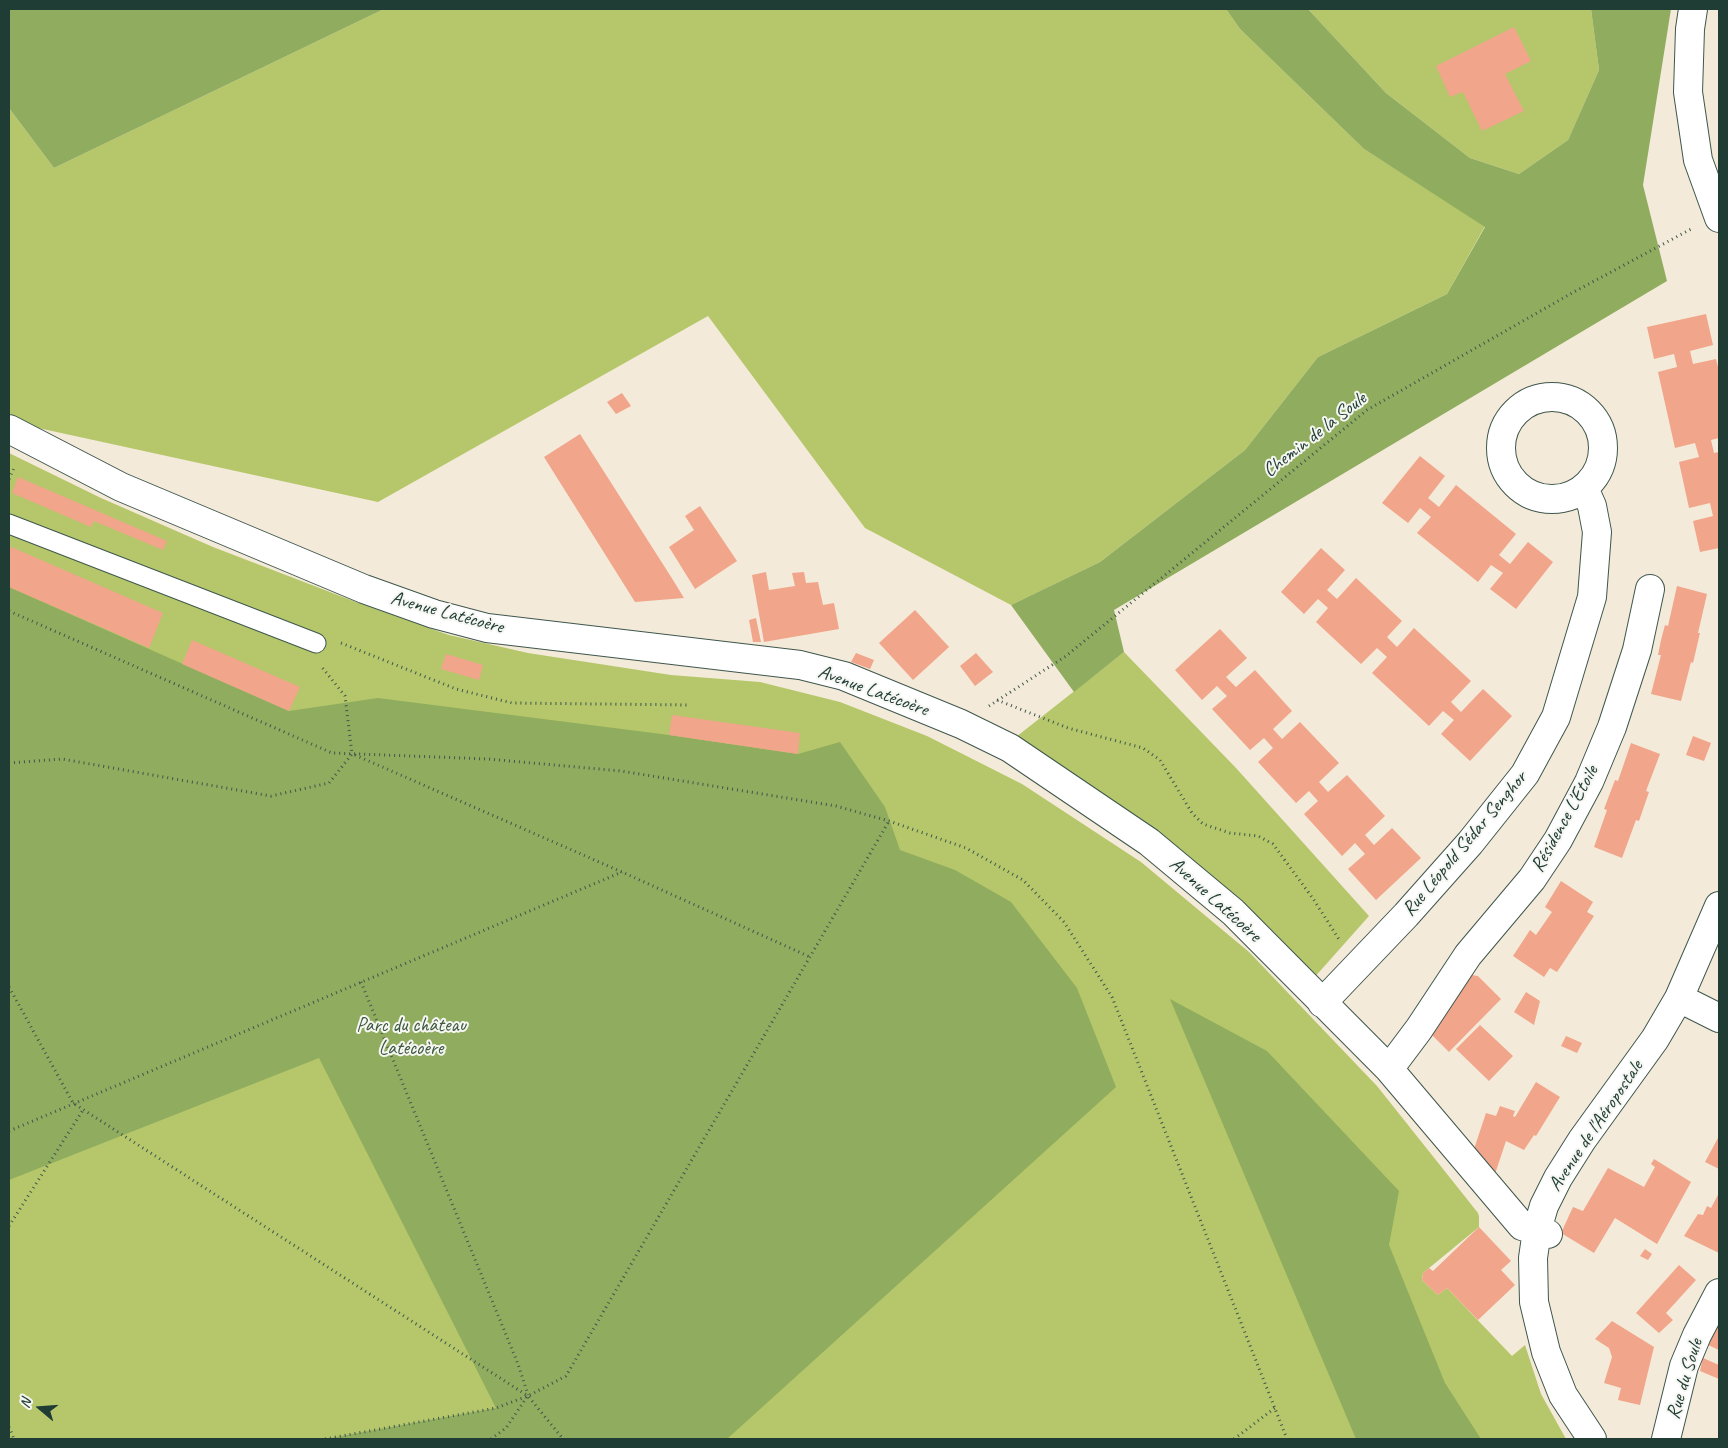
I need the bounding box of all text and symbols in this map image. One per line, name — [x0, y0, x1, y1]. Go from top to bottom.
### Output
street label: Chemin de la Soule — [1258, 387, 1372, 483]
street label: Avenue Latécoère — [388, 586, 506, 640]
street label: Avenue Latécoère — [815, 660, 931, 722]
street label: Résidence L'Etoile — [1526, 761, 1604, 877]
street label: Rue Léopold Sédar Senghor — [1397, 767, 1533, 921]
street label: Avenue Latécoère — [1164, 852, 1266, 948]
park label: Parc du château Latécoère — [356, 1014, 466, 1061]
street label: Avenue de l'Aéropostale — [1543, 1056, 1649, 1196]
street label: Rue du Soule — [1661, 1336, 1709, 1422]
north arrow — [15, 1383, 65, 1433]
text: N — [16, 1396, 35, 1410]

